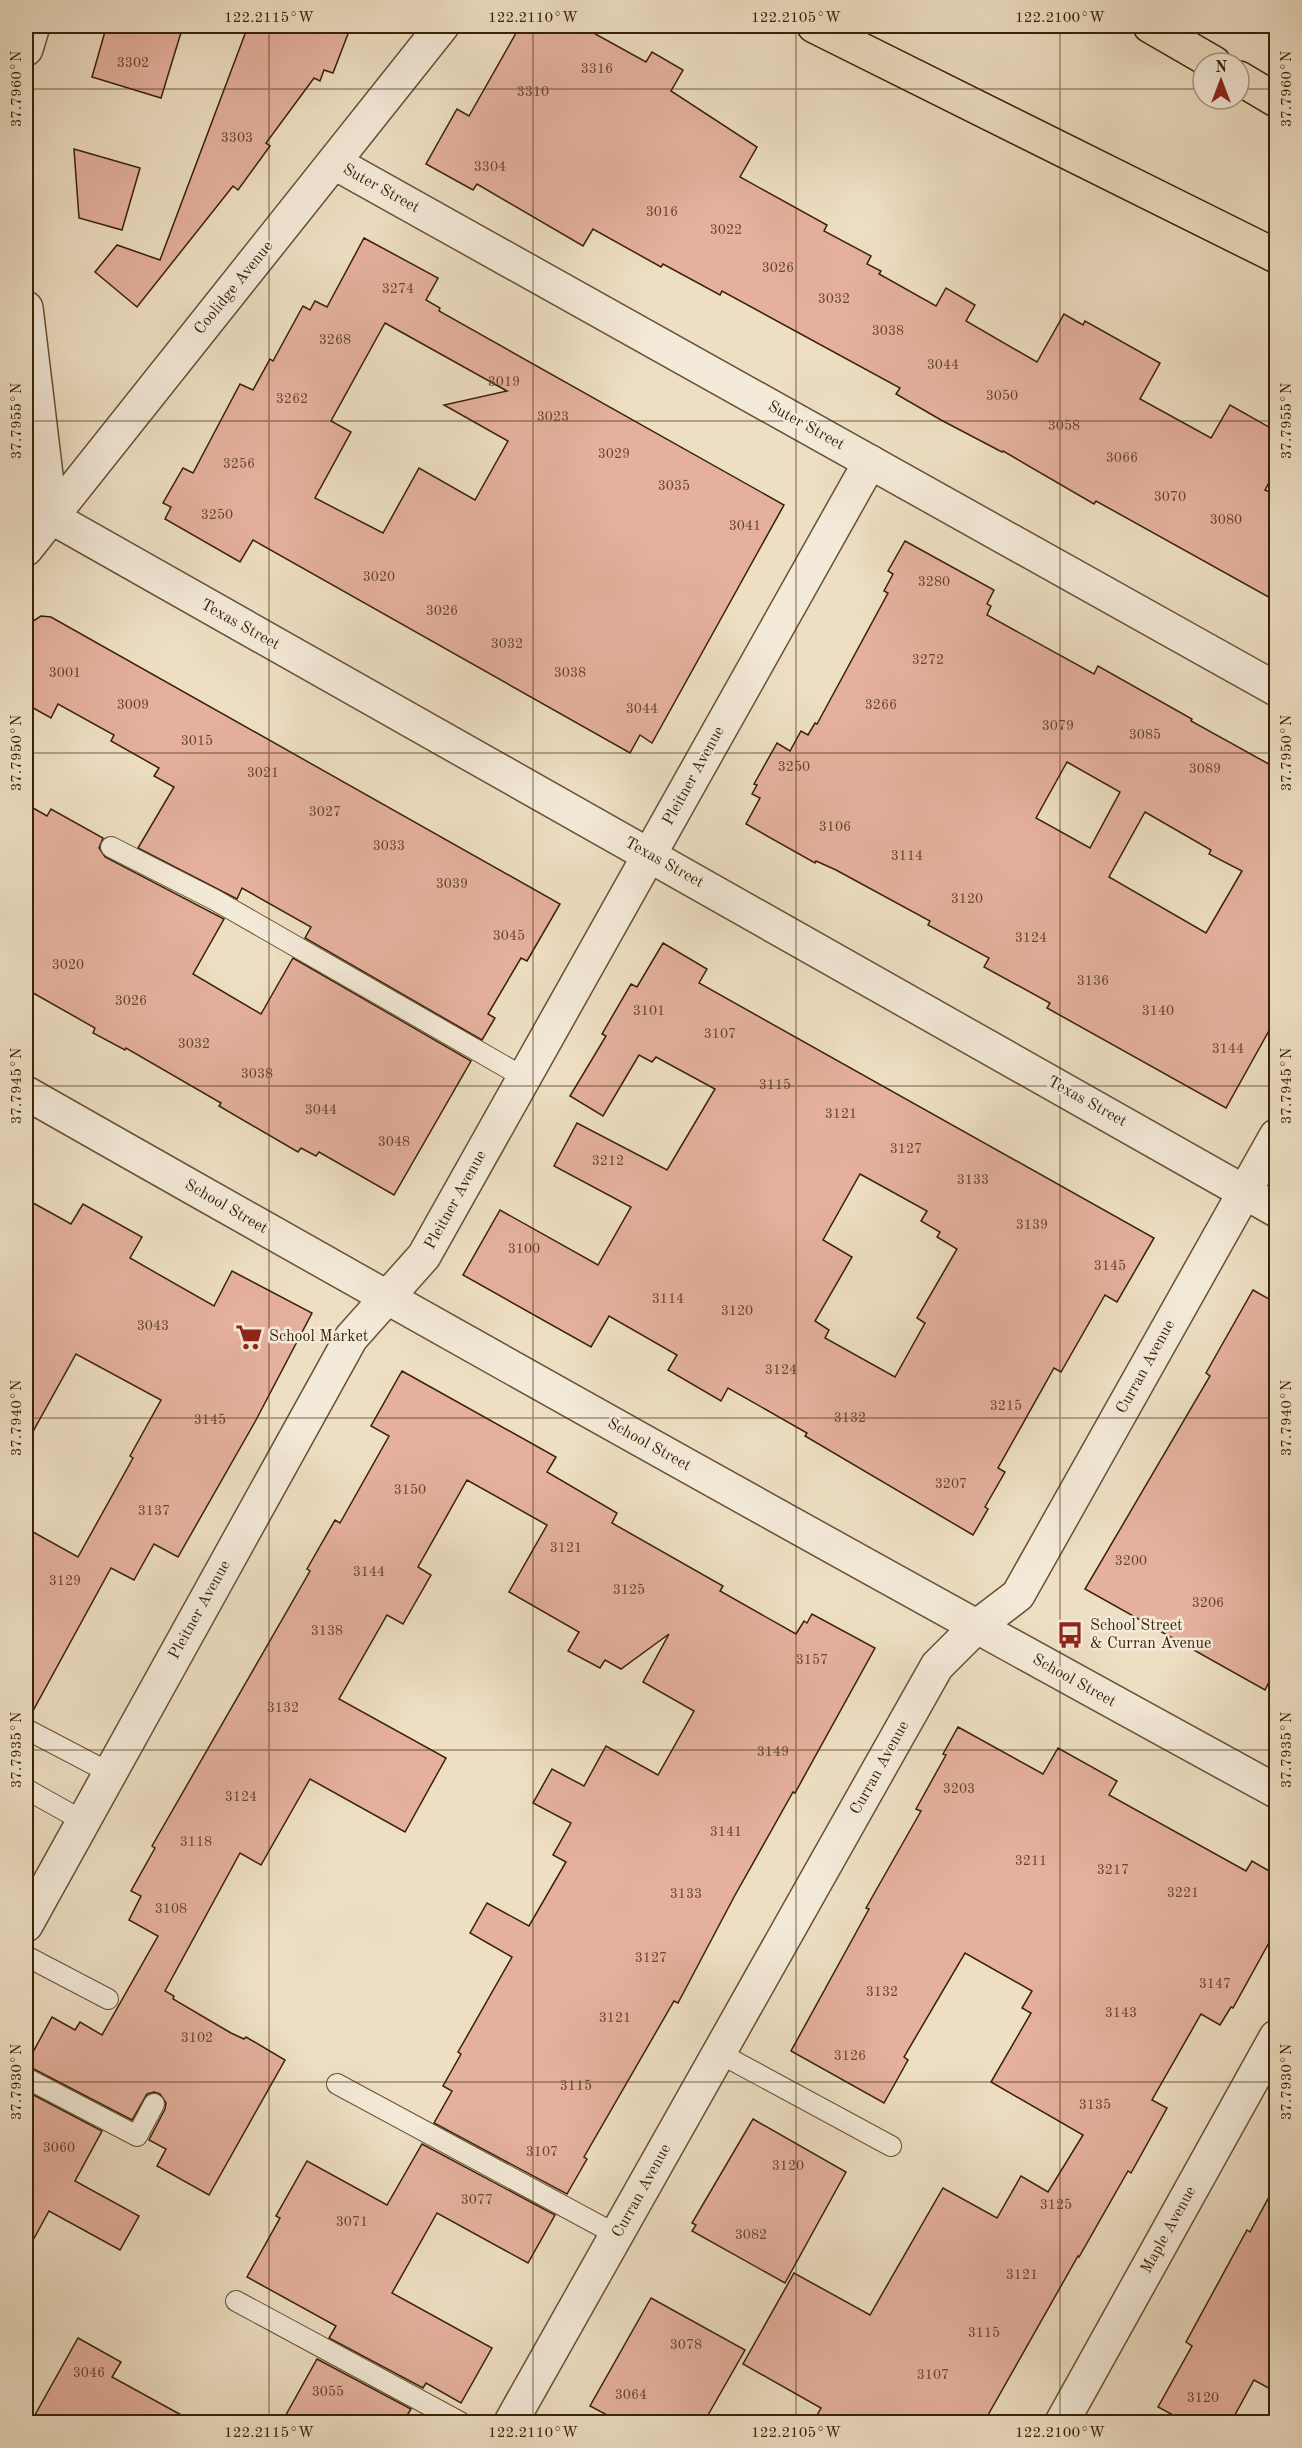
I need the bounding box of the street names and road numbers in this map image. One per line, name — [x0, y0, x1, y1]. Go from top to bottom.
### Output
street label: Suter Street — [340, 161, 422, 217]
street label: Coolidge Avenue — [192, 238, 276, 338]
street label: Suter Street — [765, 398, 847, 454]
street label: Texas Street — [198, 597, 283, 653]
street label: Pleitner Avenue — [660, 724, 728, 828]
street label: Texas Street — [622, 835, 707, 891]
street label: Texas Street — [1045, 1074, 1130, 1130]
street label: Pleitner Avenue — [422, 1148, 490, 1252]
street label: School Street — [182, 1177, 270, 1237]
street label: Curran Avenue — [1114, 1318, 1178, 1416]
street label: School Street — [605, 1416, 694, 1475]
street label: Pleitner Avenue — [166, 1558, 234, 1662]
street label: School Street — [1030, 1652, 1119, 1711]
street label: Curran Avenue — [848, 1719, 912, 1817]
street label: Curran Avenue — [610, 2142, 674, 2240]
street label: Maple Avenue — [1139, 2184, 1199, 2276]

